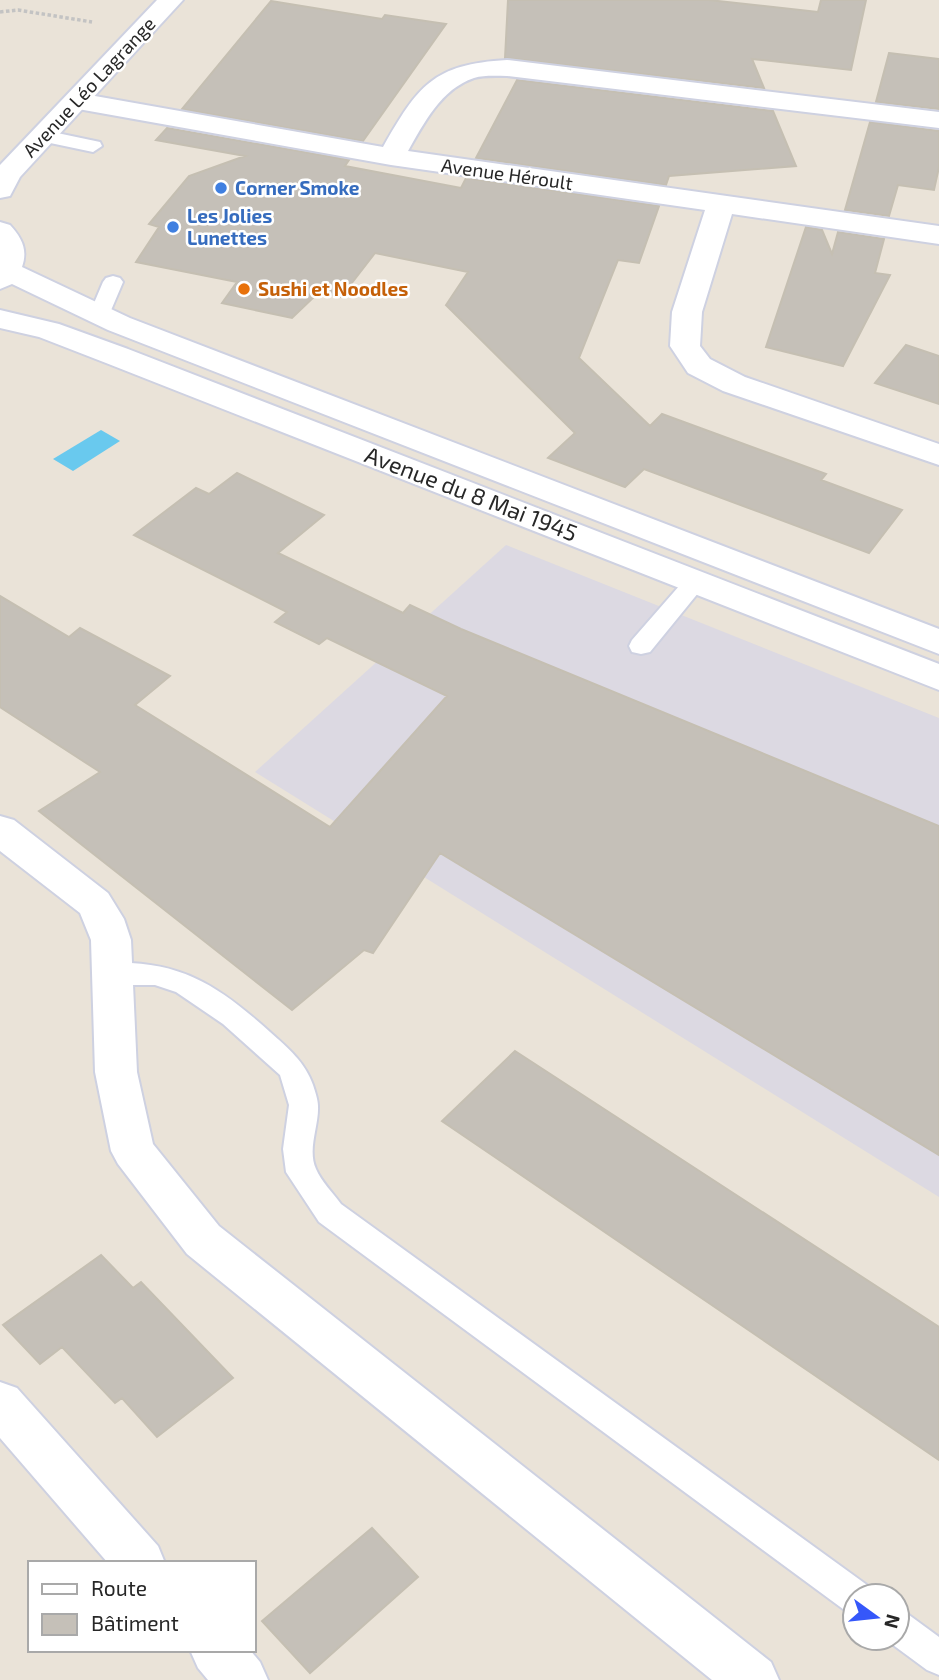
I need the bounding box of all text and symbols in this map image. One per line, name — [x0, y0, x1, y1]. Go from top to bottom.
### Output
street label: Avenue Léo Lagrange — [18, 12, 160, 162]
street label: Avenue Héroult — [440, 153, 574, 194]
place label: Corner Smoke — [235, 176, 360, 199]
marker: Corner Smoke — [213, 180, 229, 196]
place label: Les Jolies Lunettes — [187, 204, 272, 249]
marker: Les Jolies Lunettes — [165, 219, 181, 235]
place label: Sushi et Noodles — [258, 277, 408, 300]
marker: Sushi et Noodles — [236, 281, 252, 297]
street label: Avenue du 8 Mai 1945 — [361, 440, 581, 546]
legend — [28, 1561, 256, 1652]
text: Route — [91, 1575, 147, 1600]
north arrow — [841, 1582, 911, 1652]
text: Bâtiment — [91, 1610, 179, 1635]
text: N — [880, 1612, 906, 1631]

